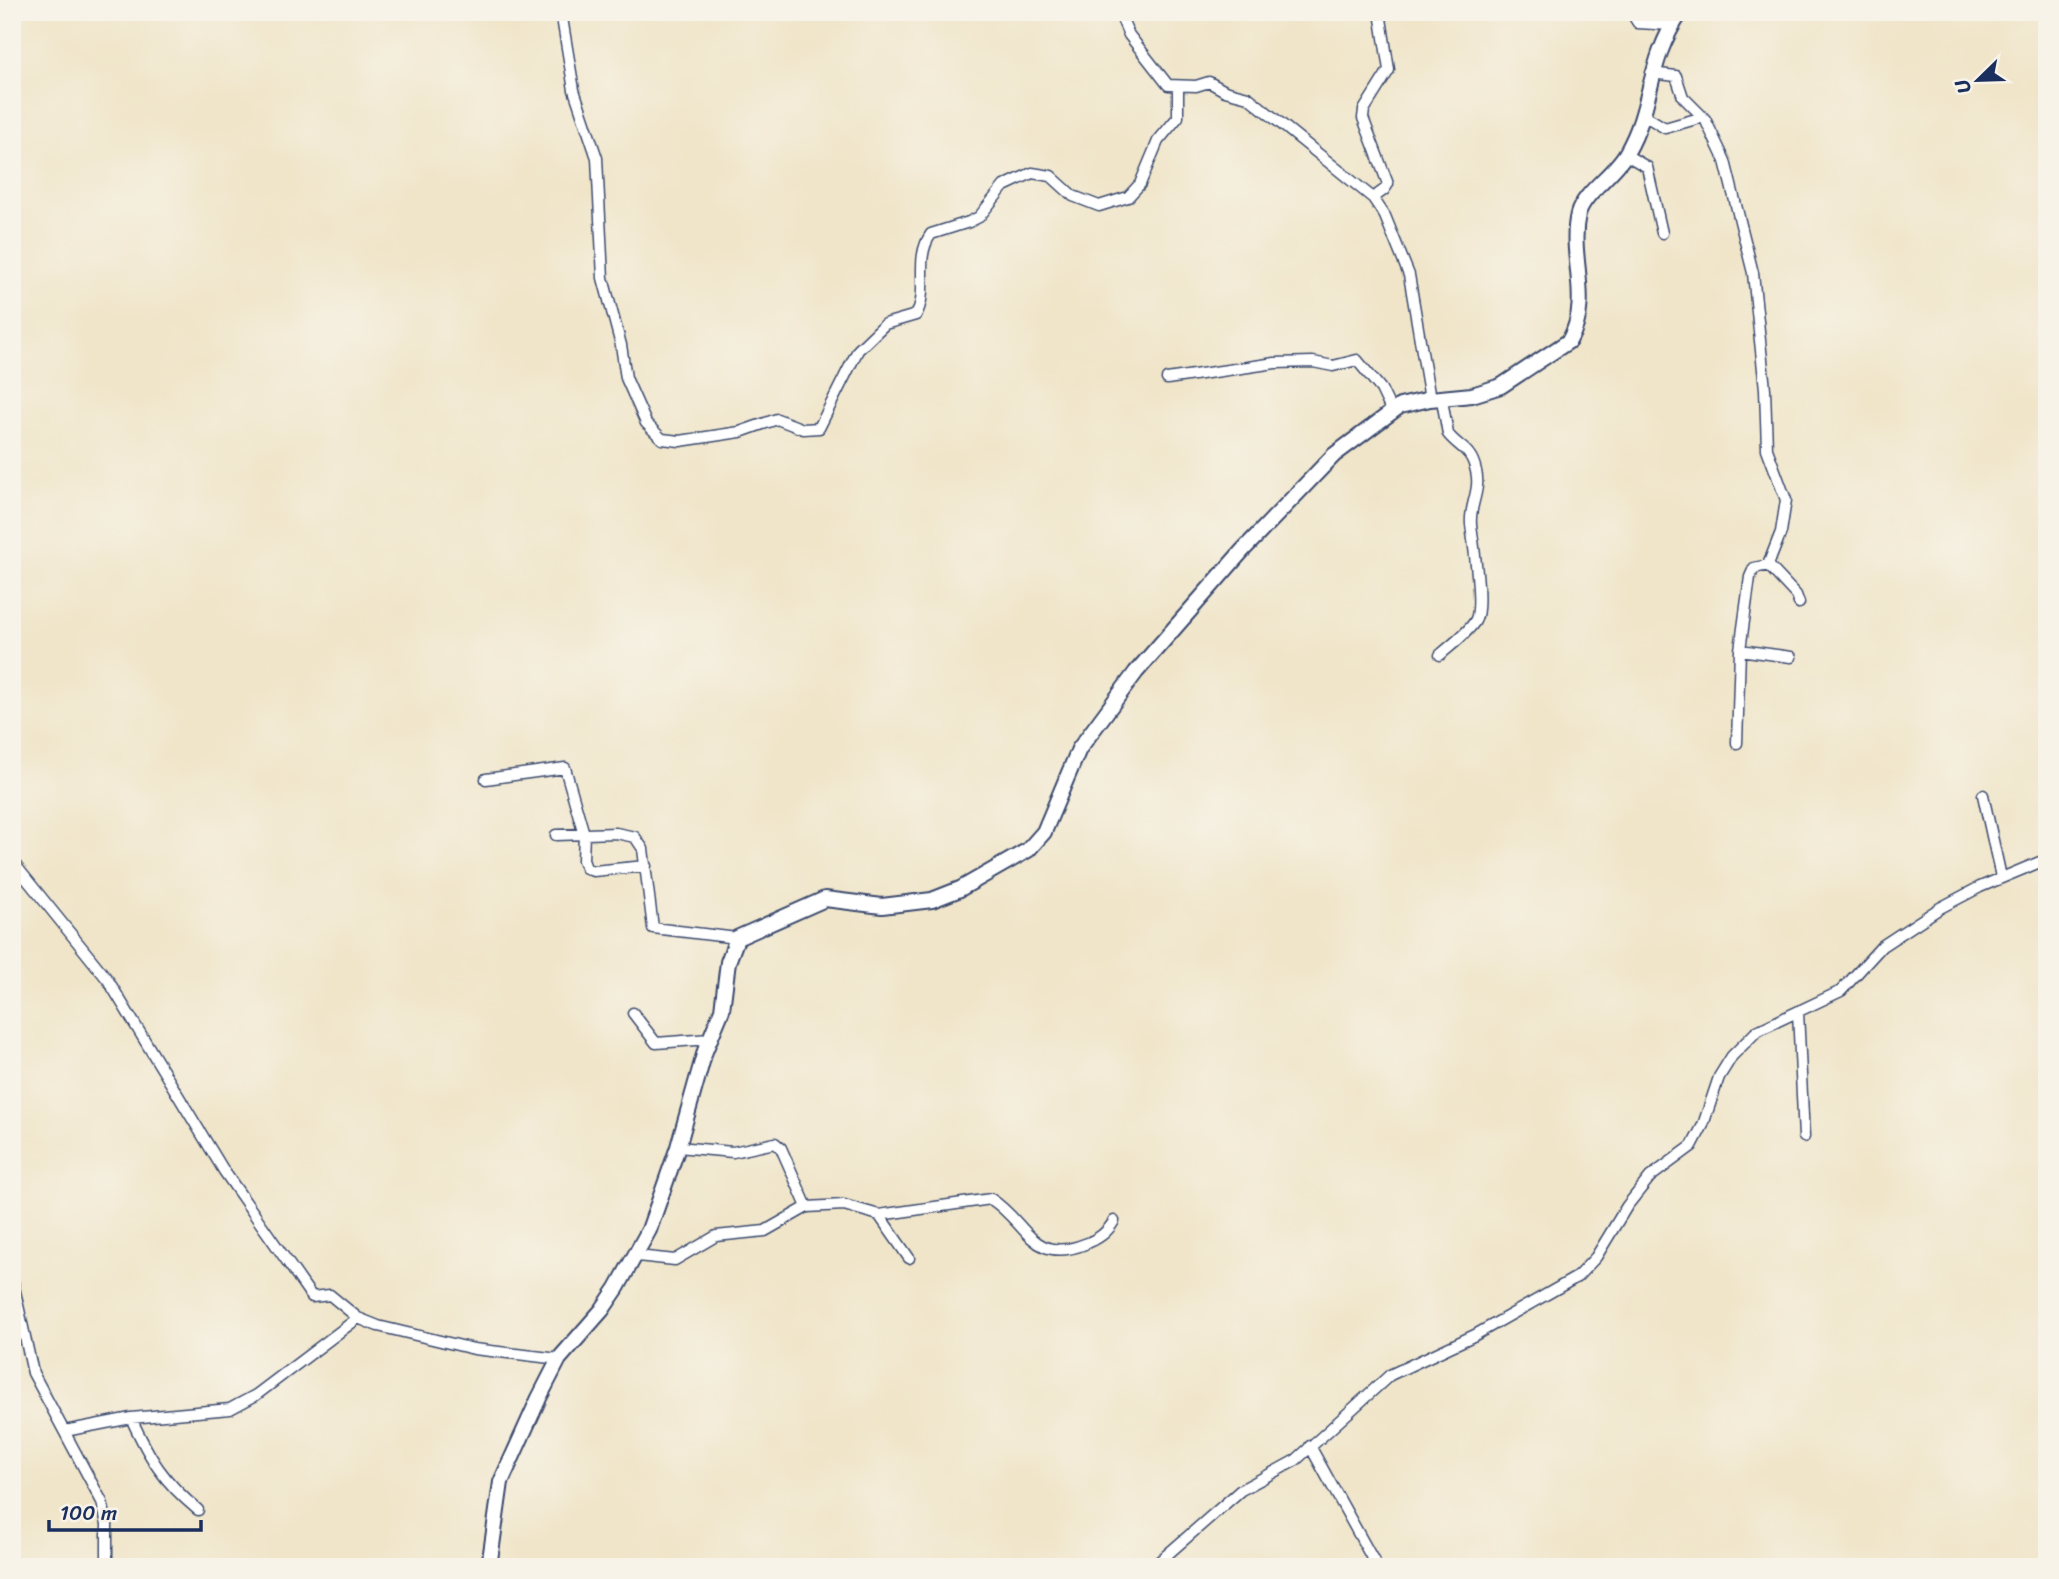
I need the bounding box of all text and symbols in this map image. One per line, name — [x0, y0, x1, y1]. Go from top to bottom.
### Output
north arrow — [1944, 46, 2014, 116]
text: U — [1945, 73, 1980, 99]
scale bar — [49, 1488, 201, 1532]
text: 100 m — [60, 1494, 117, 1532]

